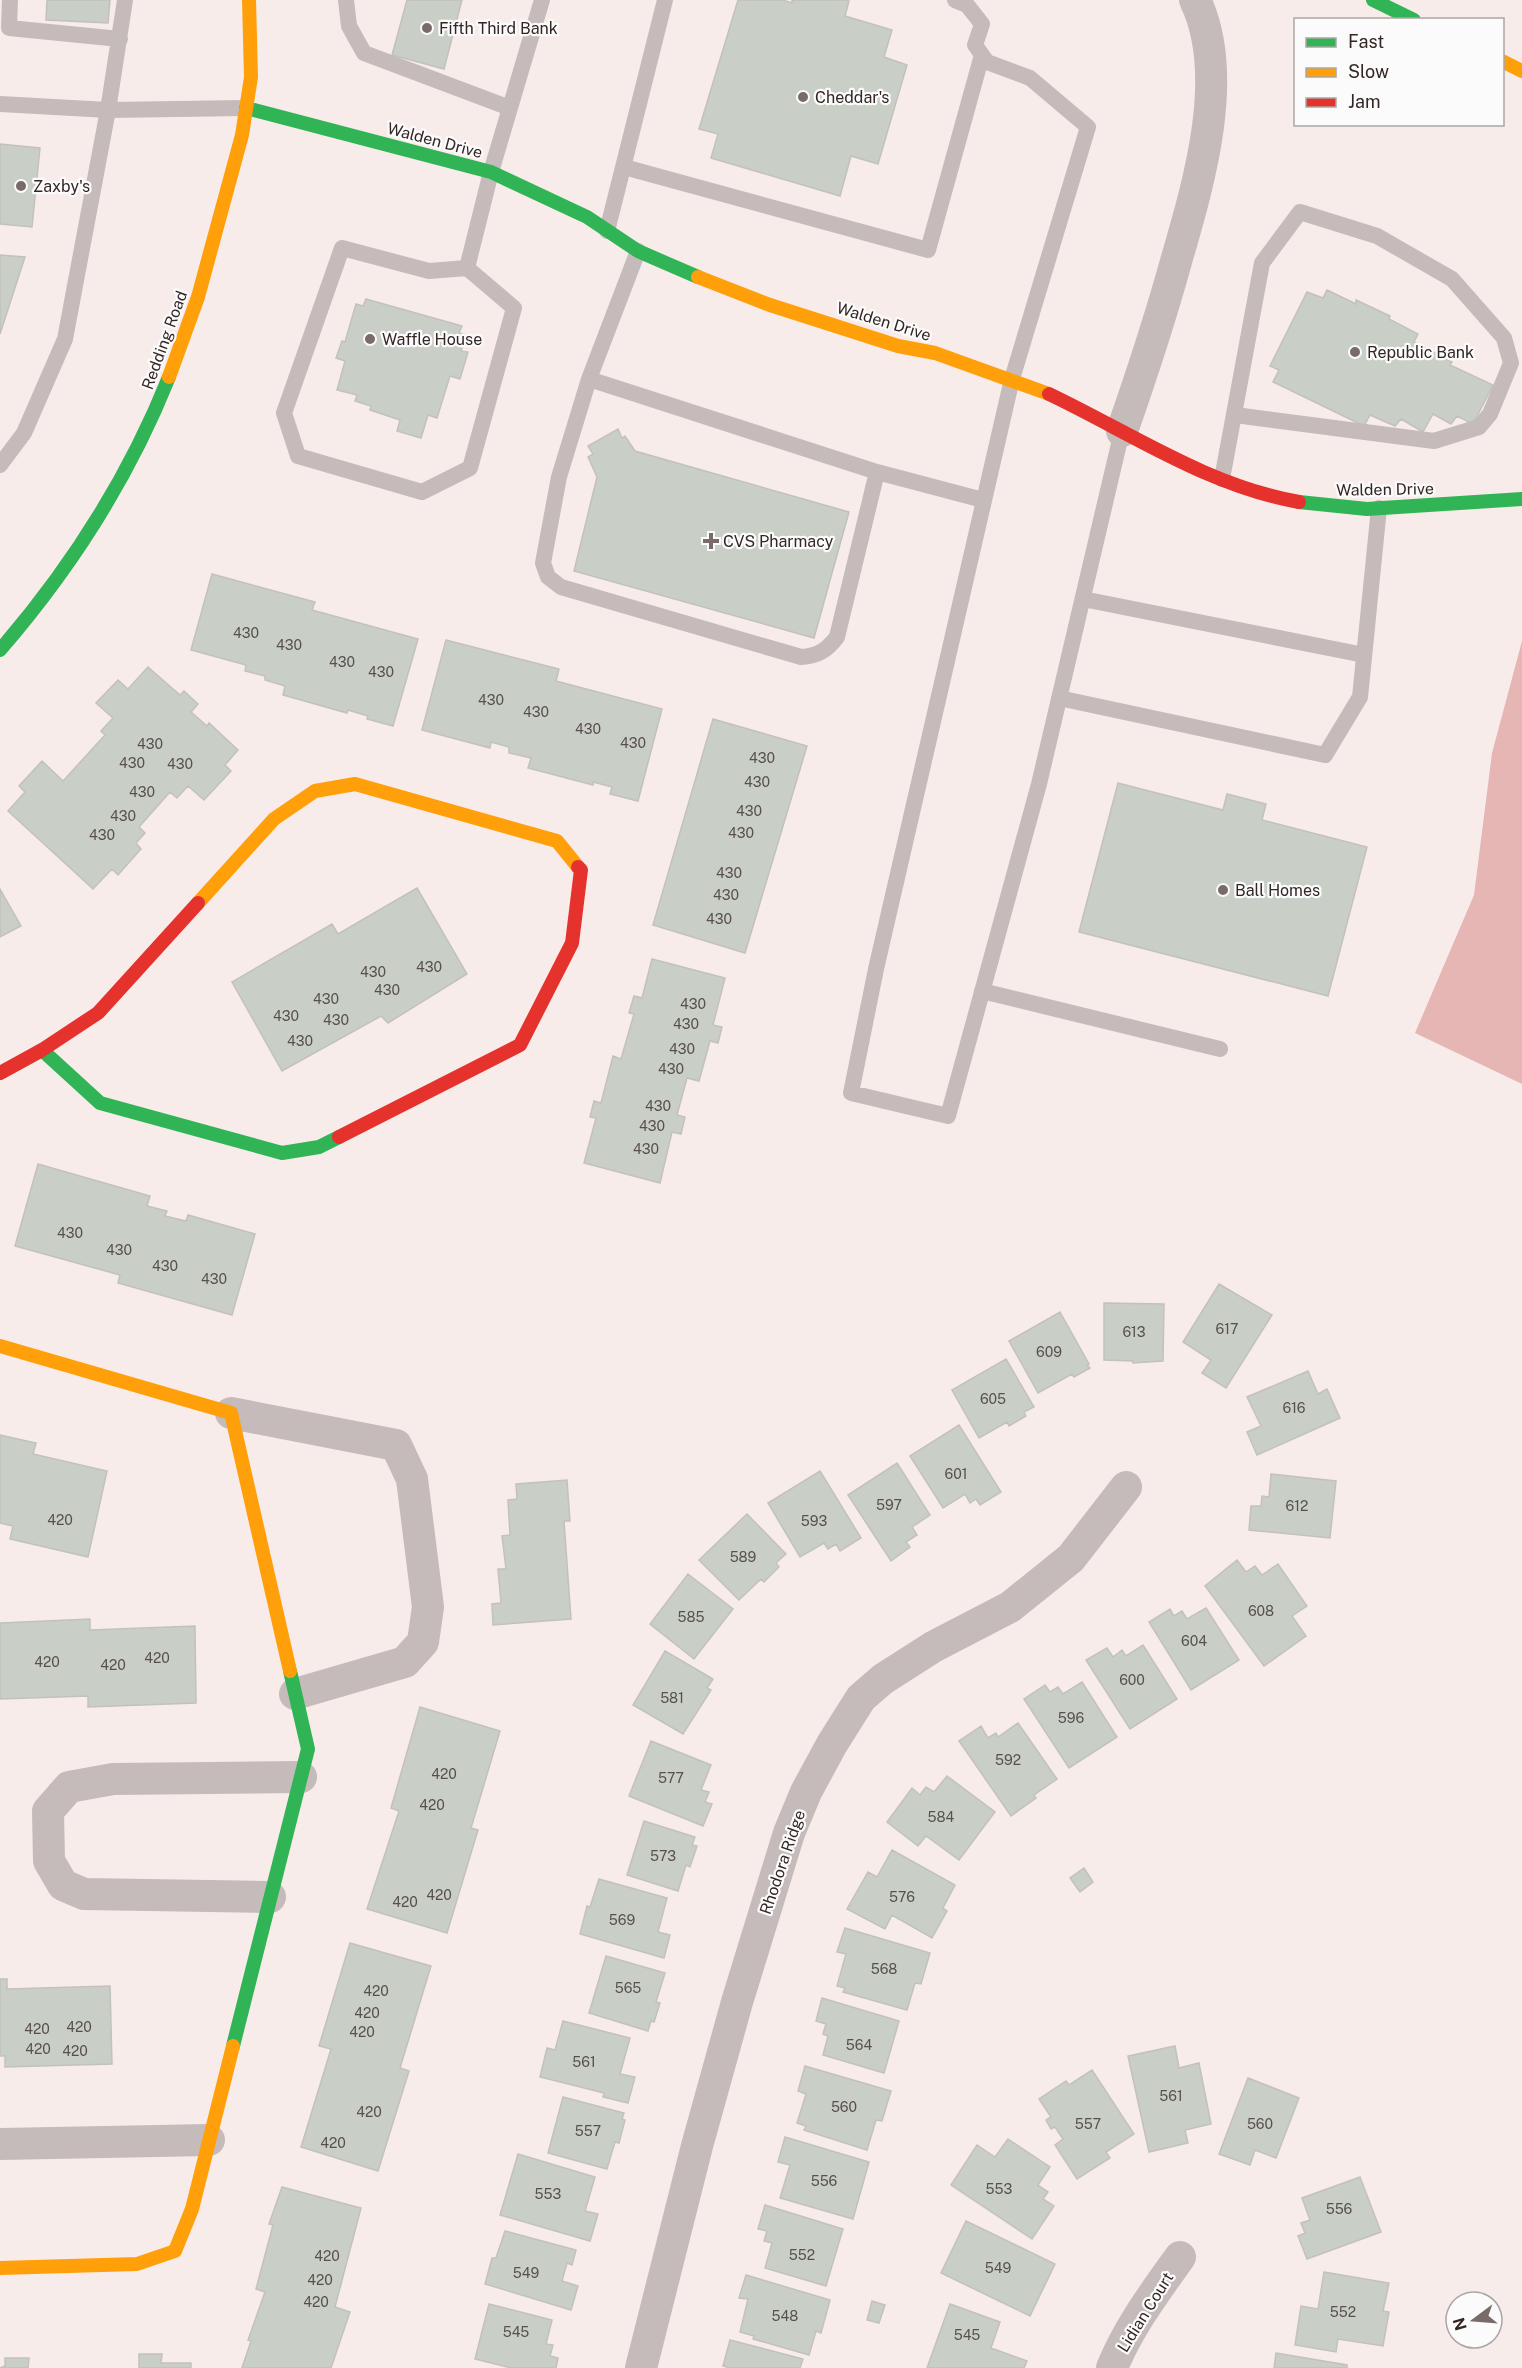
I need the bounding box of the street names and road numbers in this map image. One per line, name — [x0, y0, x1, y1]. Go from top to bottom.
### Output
street label: Walden Drive — [385, 119, 485, 162]
street label: Redding Road — [138, 288, 191, 392]
street label: Walden Drive — [834, 298, 933, 345]
street label: Walden Drive — [1336, 479, 1434, 500]
street label: Rhodora Ridge — [756, 1807, 809, 1917]
street label: Lidian Court — [1113, 2269, 1177, 2356]

